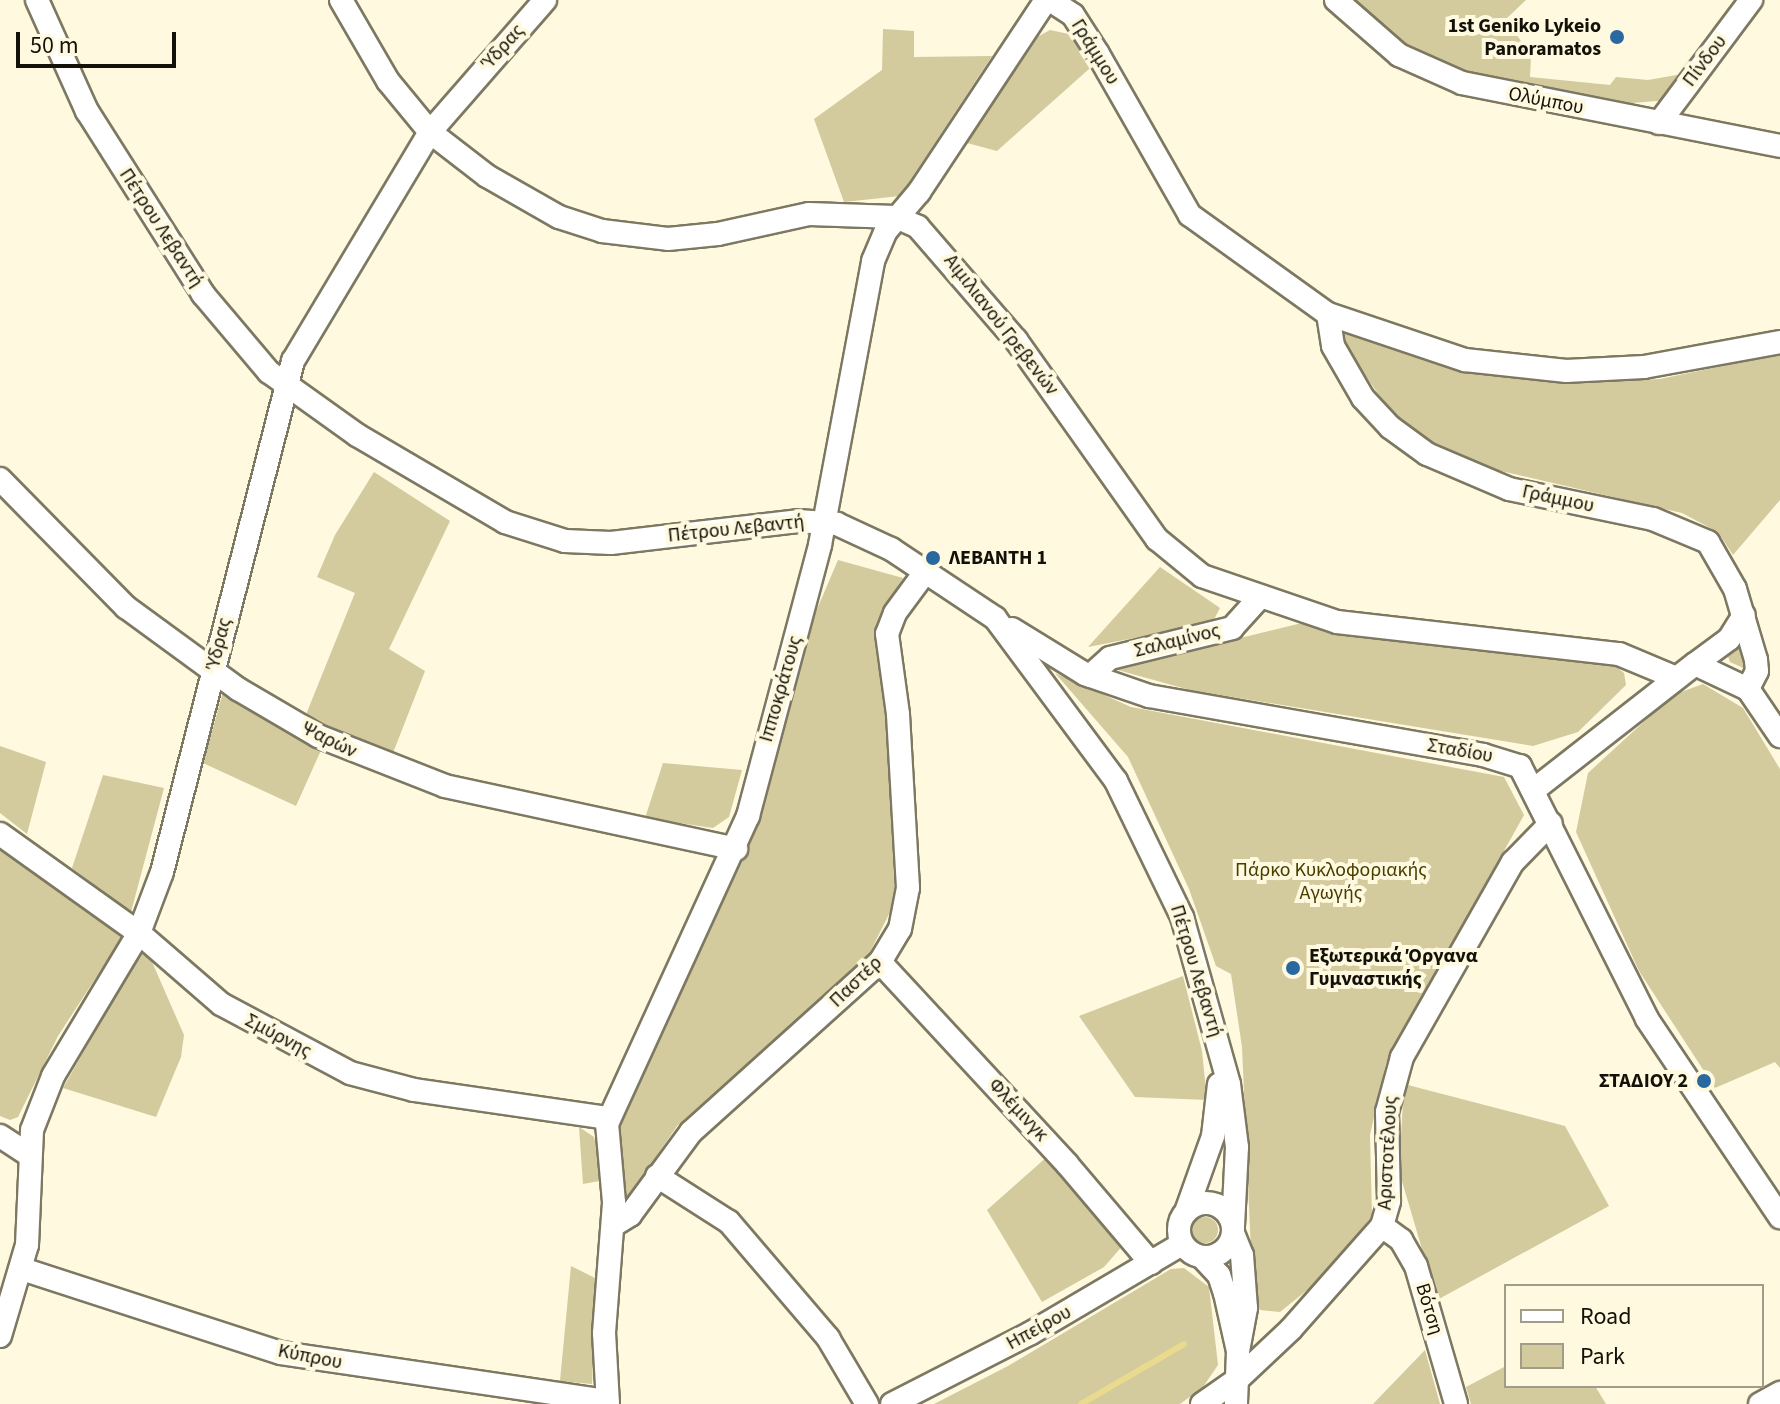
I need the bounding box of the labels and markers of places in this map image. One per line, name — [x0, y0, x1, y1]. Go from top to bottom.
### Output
place label: 1st Geniko Lykeio Panoramatos — [1448, 14, 1601, 61]
marker: 1st Geniko Lykeio Panoramatos — [1608, 28, 1626, 46]
place label: ΛΕΒΑΝΤΗ 1 — [949, 546, 1047, 570]
marker: ΛΕΒΑΝΤΗ 1 — [924, 549, 942, 567]
place label: Εξωτερικά Όργανα Γυμναστικής — [1309, 944, 1478, 991]
marker: Εξωτερικά Όργανα Γυμναστικής — [1284, 959, 1302, 977]
place label: ΣΤΑΔΙΟΥ 2 — [1599, 1069, 1688, 1093]
marker: ΣΤΑΔΙΟΥ 2 — [1695, 1072, 1713, 1090]

